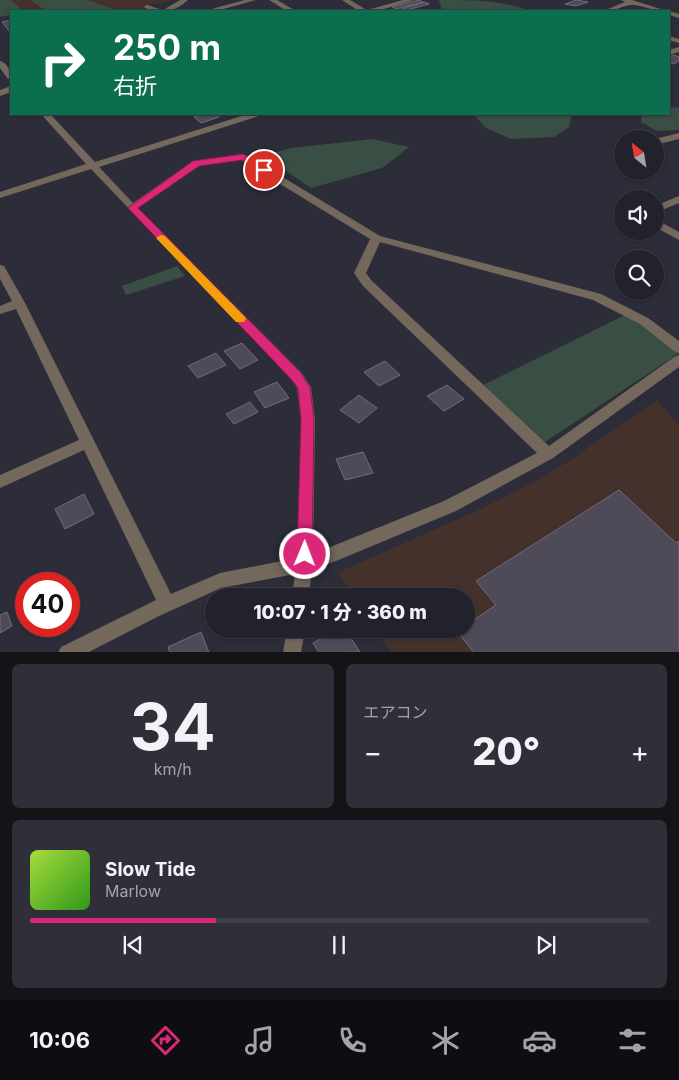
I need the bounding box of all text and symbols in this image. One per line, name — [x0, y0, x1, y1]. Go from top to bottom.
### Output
text: 250 m — [113, 26, 221, 68]
icon: right — [30, 30, 95, 95]
text: 右折 — [113, 73, 157, 99]
north arrow — [614, 130, 664, 180]
map controls — [614, 130, 664, 300]
pin — [243, 149, 285, 191]
icon: arrive — [250, 156, 278, 184]
button: sound — [614, 190, 664, 240]
button: search — [614, 250, 664, 300]
position arrow — [278, 527, 330, 579]
speed limit sign: 40 — [15, 572, 80, 637]
text: 10:07 · 1 分 · 360 m — [253, 601, 427, 624]
text: 34 — [130, 687, 216, 766]
text: エアコン — [364, 702, 428, 722]
text: 20° — [472, 728, 540, 774]
text: − — [364, 735, 382, 769]
text: + — [630, 735, 649, 769]
text: km/h — [154, 759, 192, 779]
text: Slow Tide — [105, 858, 196, 881]
text: Marlow — [105, 881, 161, 901]
icon: previous — [119, 931, 147, 959]
icon: pause — [325, 931, 353, 959]
icon: next — [532, 931, 560, 959]
icon: directions — [148, 1023, 183, 1058]
icon: music — [242, 1023, 277, 1058]
icon: phone — [335, 1023, 370, 1058]
icon: climate — [428, 1023, 463, 1058]
icon: car — [522, 1023, 557, 1058]
icon: filters — [615, 1023, 650, 1058]
text: 10:06 — [29, 1027, 90, 1053]

